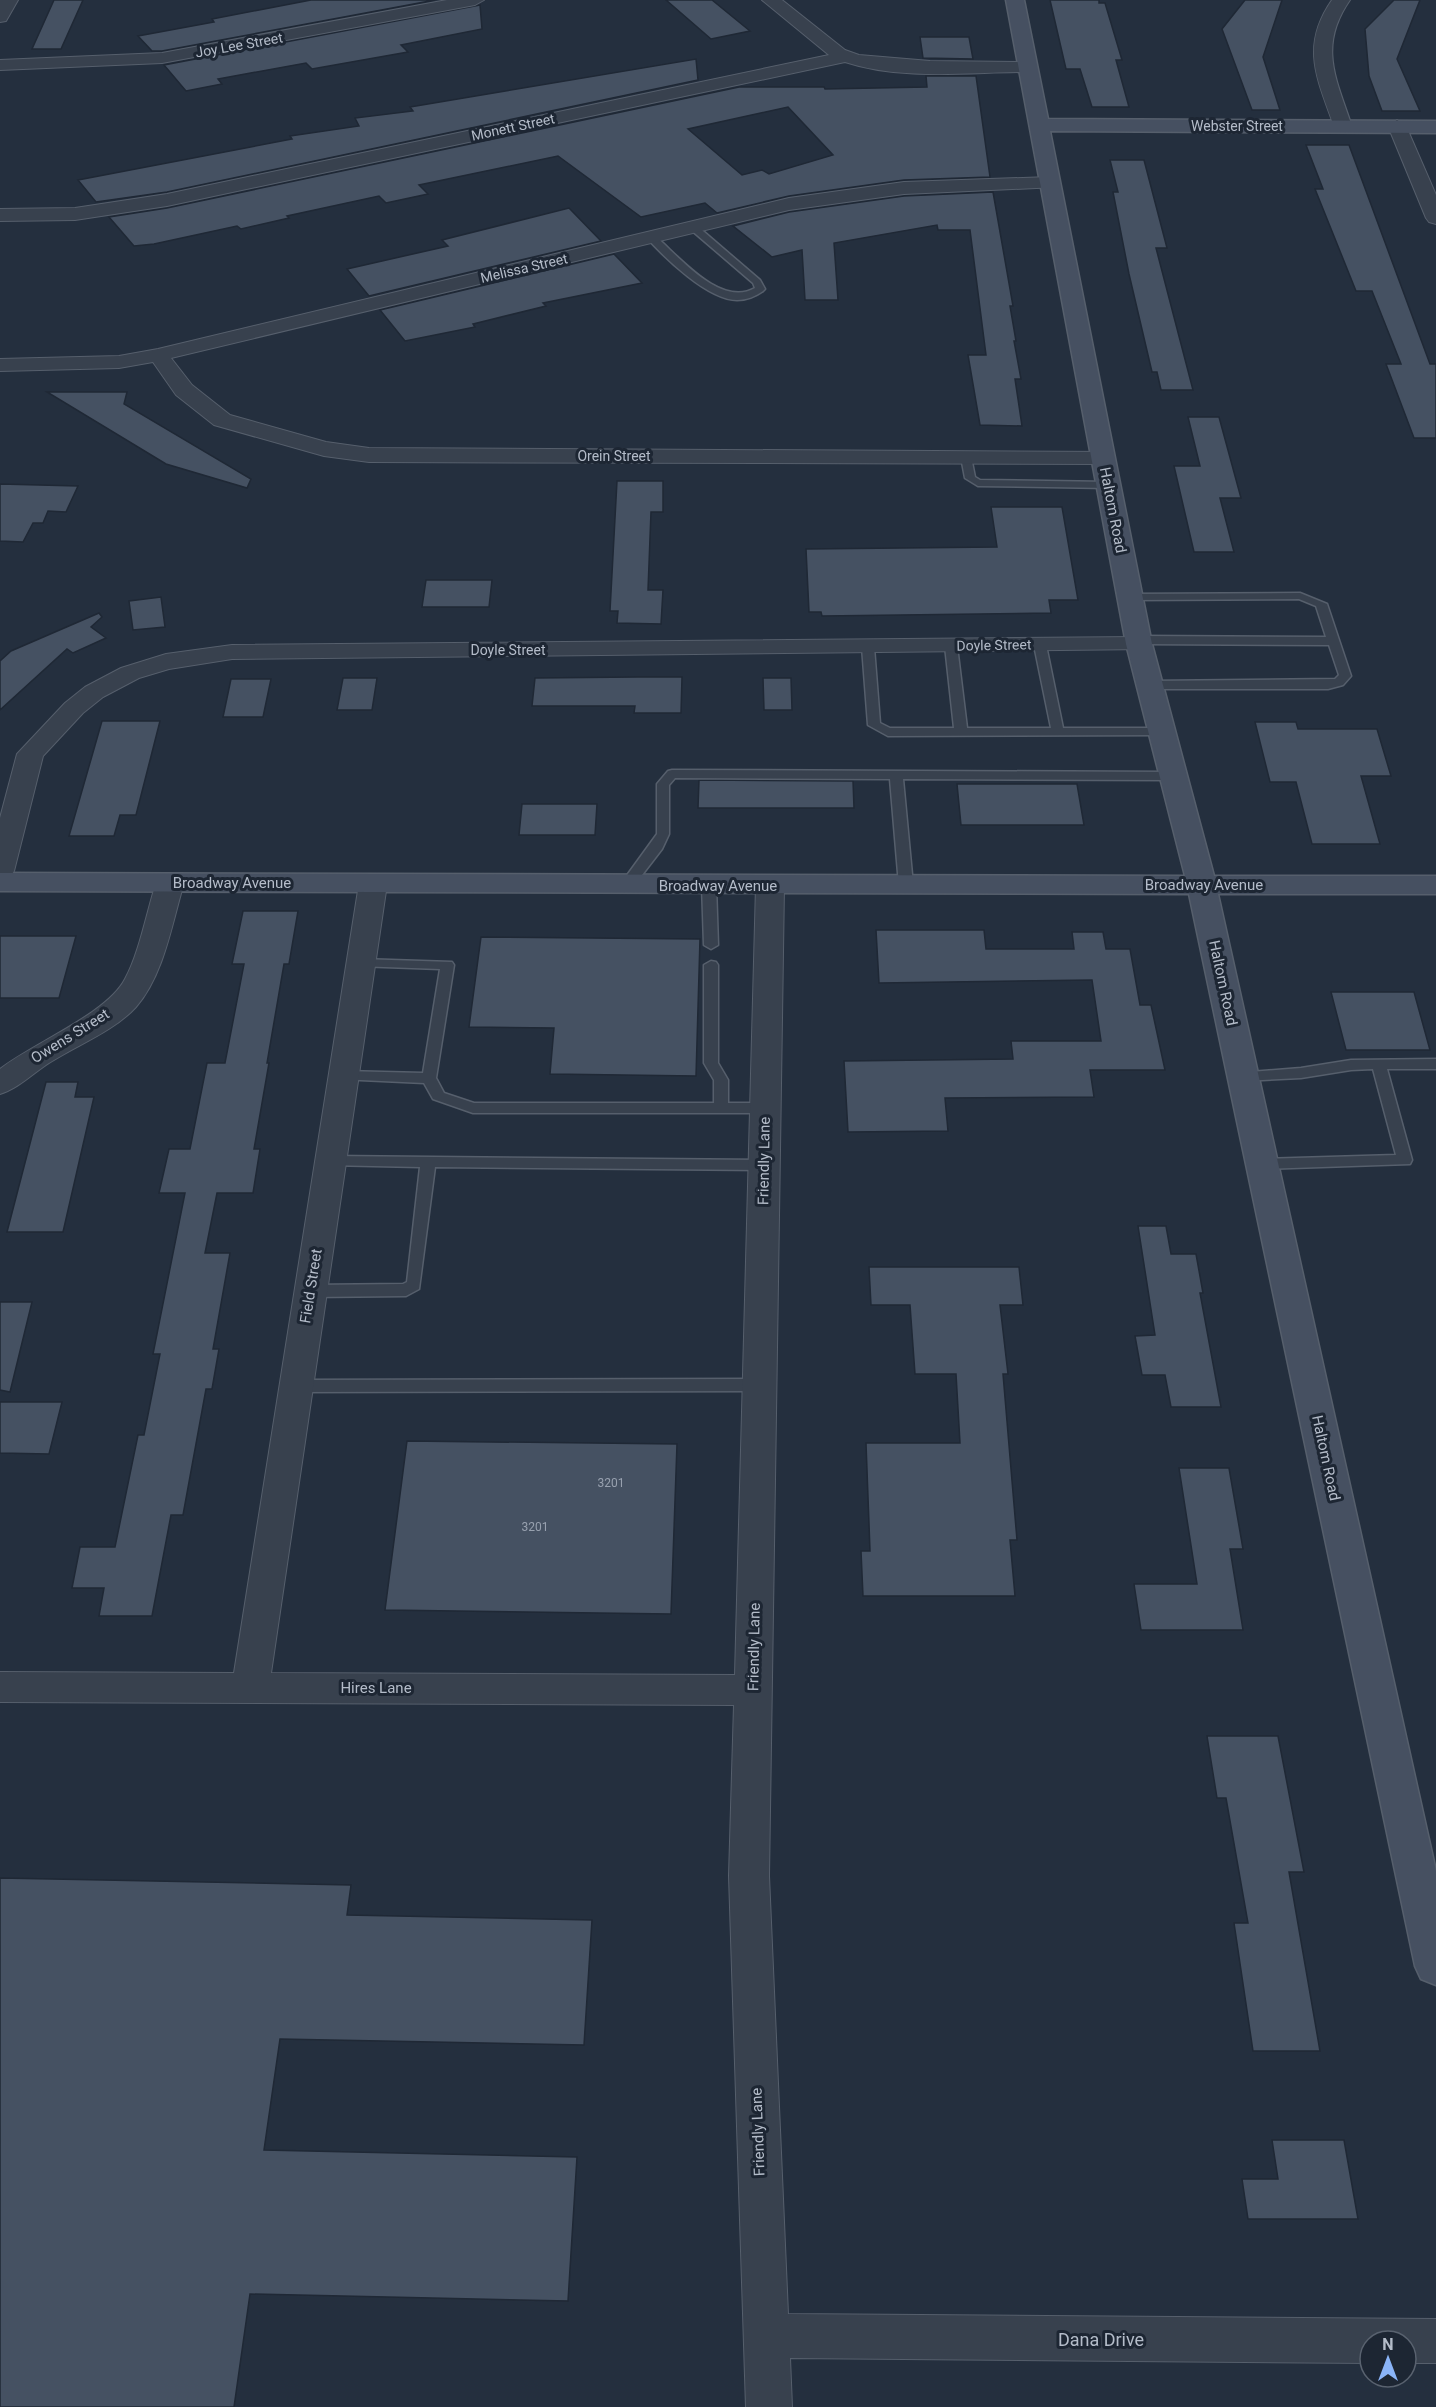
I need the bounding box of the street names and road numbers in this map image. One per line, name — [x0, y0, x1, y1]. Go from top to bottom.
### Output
street label: Joy Lee Street — [194, 29, 284, 61]
street label: Monett Street — [470, 110, 557, 144]
street label: Webster Street — [1191, 118, 1283, 134]
street label: Melissa Street — [479, 250, 570, 286]
street label: Orein Street — [577, 448, 651, 464]
street label: Haltom Road — [1096, 466, 1130, 554]
street label: Doyle Street — [956, 636, 1032, 654]
street label: Doyle Street — [471, 642, 546, 658]
street label: Broadway Avenue — [173, 874, 291, 892]
street label: Broadway Avenue — [1145, 876, 1263, 894]
street label: Broadway Avenue — [659, 877, 777, 895]
street label: Haltom Road — [1205, 939, 1241, 1027]
street label: Owens Street — [28, 1005, 113, 1067]
street label: Friendly Lane — [754, 1117, 774, 1205]
street label: Field Street — [296, 1247, 326, 1325]
street label: Haltom Road — [1308, 1414, 1344, 1502]
street label: Friendly Lane — [744, 1603, 764, 1691]
street label: Hires Lane — [340, 1679, 412, 1697]
street label: Friendly Lane — [747, 2087, 769, 2177]
street label: Dana Drive — [1058, 2329, 1144, 2350]

